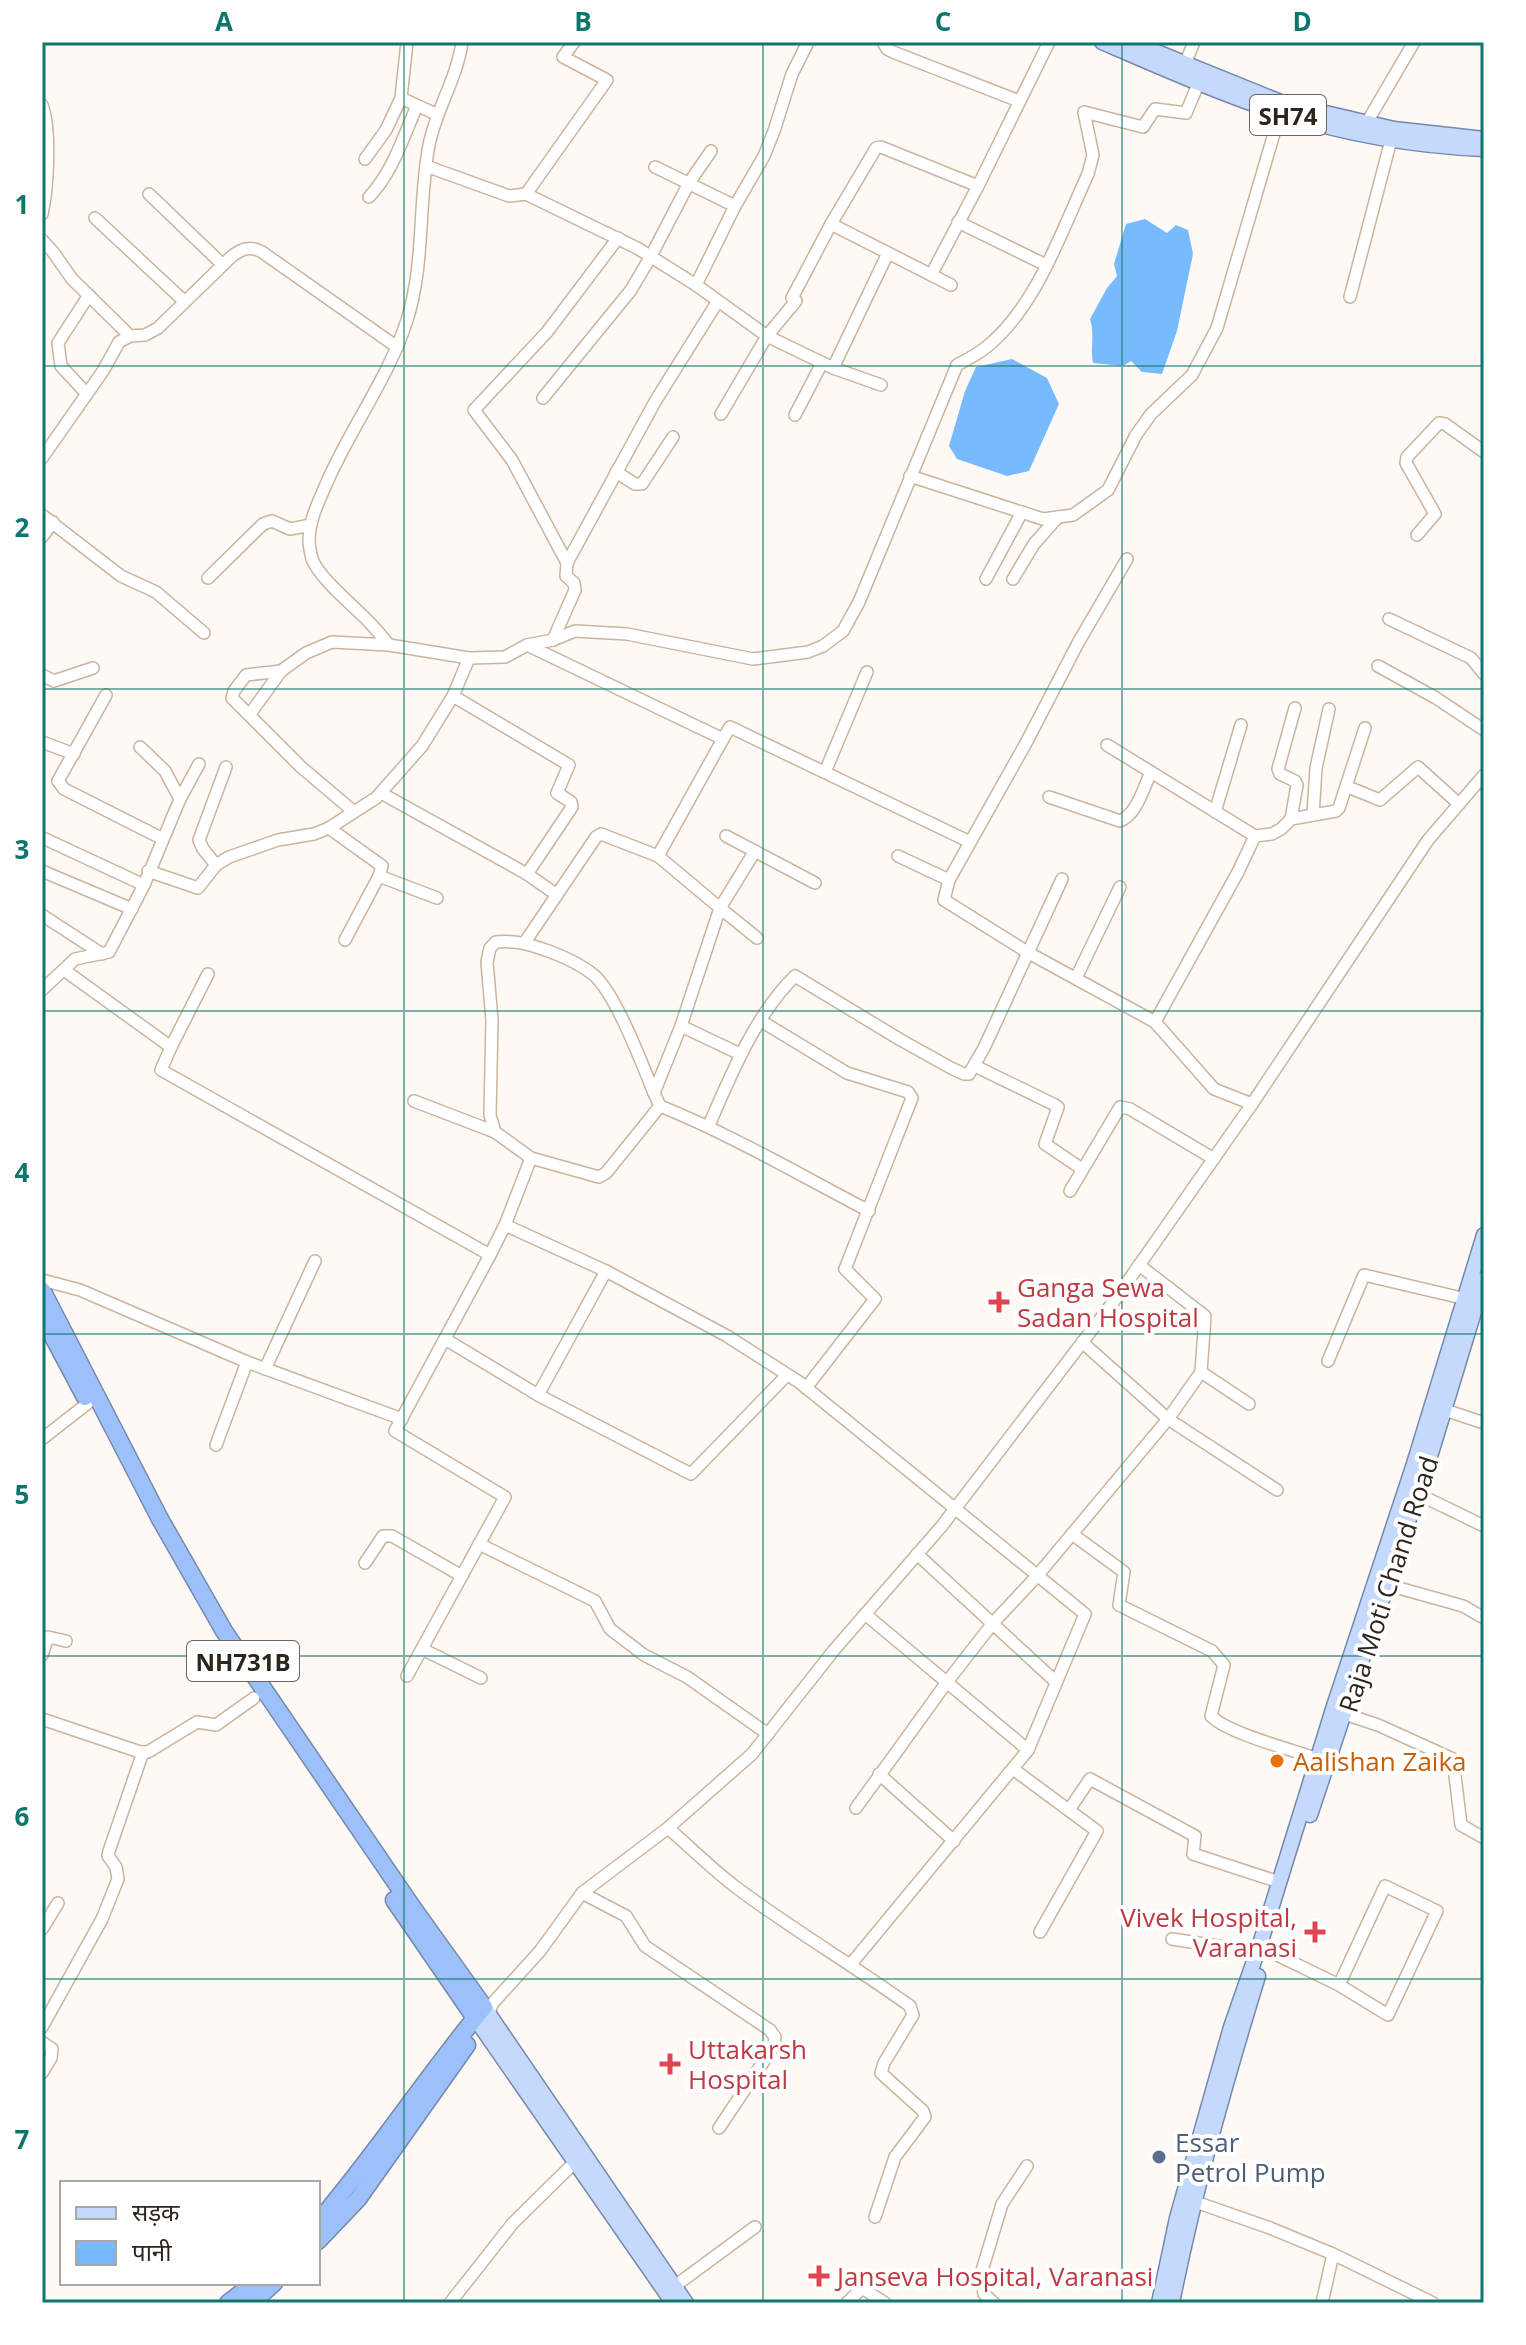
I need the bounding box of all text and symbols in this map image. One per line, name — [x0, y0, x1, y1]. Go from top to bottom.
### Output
text: A — [215, 3, 233, 39]
text: B — [574, 3, 592, 39]
text: C — [935, 3, 951, 39]
text: D — [1292, 3, 1312, 39]
road number: SH74 — [1250, 95, 1326, 135]
text: 1 — [15, 186, 29, 222]
text: 2 — [15, 509, 30, 545]
text: 3 — [15, 831, 29, 867]
text: 4 — [15, 1154, 30, 1190]
place label: Ganga Sewa Sadan Hospital — [1017, 1269, 1199, 1335]
marker: Ganga Sewa Sadan Hospital — [988, 1291, 1010, 1313]
street label: Raja Moti Chand Road — [1330, 1451, 1446, 1717]
text: 5 — [15, 1476, 29, 1512]
road number: NH731B — [187, 1641, 299, 1681]
place label: Aalishan Zaika — [1293, 1743, 1467, 1779]
marker: Aalishan Zaika — [1268, 1752, 1286, 1770]
text: 6 — [15, 1798, 30, 1834]
place label: Vivek Hospital, Varanasi — [1120, 1899, 1297, 1965]
marker: Vivek Hospital, Varanasi — [1304, 1921, 1326, 1943]
place label: Uttakarsh Hospital — [688, 2031, 807, 2097]
marker: Uttakarsh Hospital — [659, 2053, 681, 2075]
text: 7 — [15, 2121, 30, 2157]
place label: Essar Petrol Pump — [1175, 2124, 1326, 2190]
marker: Essar Petrol Pump — [1150, 2148, 1168, 2166]
legend — [60, 2181, 320, 2285]
text: सड़क — [132, 2195, 180, 2228]
text: पानी — [132, 2235, 172, 2268]
place label: Janseva Hospital, Varanasi — [834, 2258, 1153, 2294]
marker: Janseva Hospital, Varanasi — [808, 2265, 830, 2287]

